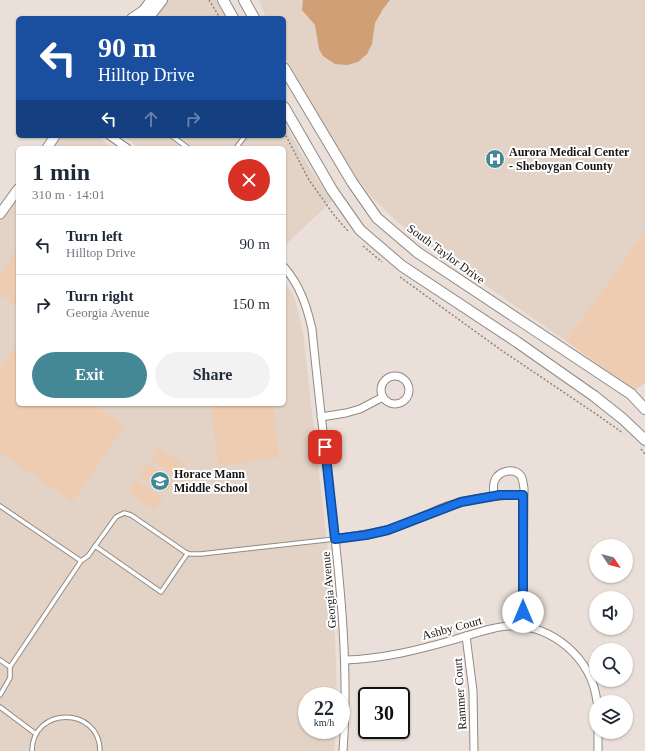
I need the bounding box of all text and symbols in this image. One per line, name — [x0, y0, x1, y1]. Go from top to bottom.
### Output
icon: left — [32, 32, 84, 84]
text: 90 m — [98, 32, 156, 63]
text: Hilltop Drive — [98, 65, 195, 85]
icon: left — [98, 108, 120, 130]
icon: ahead — [140, 108, 162, 130]
icon: right — [182, 108, 204, 130]
place label: Aurora Medical Center - Sheboygan County — [509, 145, 630, 173]
hospital icon: Aurora Medical Center - Sheboygan County — [484, 148, 506, 170]
text: 1 min — [32, 159, 90, 185]
button: close — [228, 159, 270, 201]
text: 310 m · 14:01 — [32, 187, 105, 202]
street label: South Taylor Drive — [405, 221, 487, 287]
text: Turn left — [66, 228, 123, 244]
icon: left — [32, 234, 54, 256]
text: 90 m — [240, 236, 270, 252]
text: Hilltop Drive — [66, 245, 136, 260]
text: Turn right — [66, 288, 133, 304]
icon: right — [32, 294, 54, 316]
text: 150 m — [232, 296, 270, 312]
text: Georgia Avenue — [66, 305, 150, 320]
button: Exit — [32, 352, 147, 398]
button: Share — [155, 352, 270, 398]
pin — [308, 430, 342, 464]
icon: arrive — [314, 436, 336, 458]
place label: Horace Mann Middle School — [174, 467, 248, 495]
school or university icon: Horace Mann Middle School — [149, 470, 171, 492]
north arrow — [589, 539, 633, 583]
map controls — [589, 539, 633, 739]
street label: Georgia Avenue — [319, 551, 339, 629]
position arrow — [502, 591, 544, 633]
button: sound — [589, 591, 633, 635]
street label: Ashby Court — [420, 613, 484, 643]
button: search — [589, 643, 633, 687]
street label: Rammer Court — [450, 657, 469, 730]
speed limit sign: 30 — [358, 687, 410, 739]
button: layers — [589, 695, 633, 739]
text: 22 — [314, 697, 334, 719]
text: km/h — [314, 717, 334, 728]

